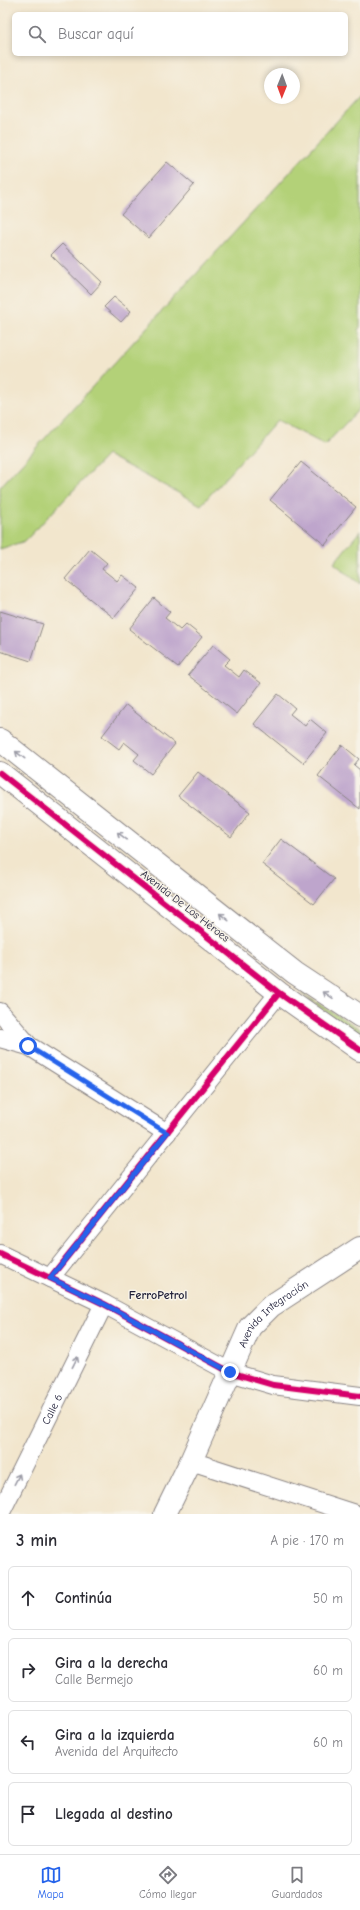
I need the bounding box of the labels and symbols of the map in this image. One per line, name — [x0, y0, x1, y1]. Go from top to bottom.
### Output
north arrow — [264, 68, 300, 104]
one-way arrow — [14, 751, 25, 760]
one-way arrow — [116, 832, 127, 840]
street label: Avenida De Los Héroes — [138, 867, 232, 945]
one-way arrow — [218, 912, 229, 921]
one-way arrow — [322, 990, 333, 999]
route start — [19, 1037, 37, 1055]
street label: Avenida Integración — [235, 1277, 311, 1349]
district label: FerroPetrol — [129, 1288, 187, 1302]
one-way arrow — [72, 1357, 80, 1369]
route end — [221, 1363, 239, 1381]
street label: Calle 6 — [39, 1392, 65, 1427]
one-way arrow — [14, 1473, 22, 1485]

